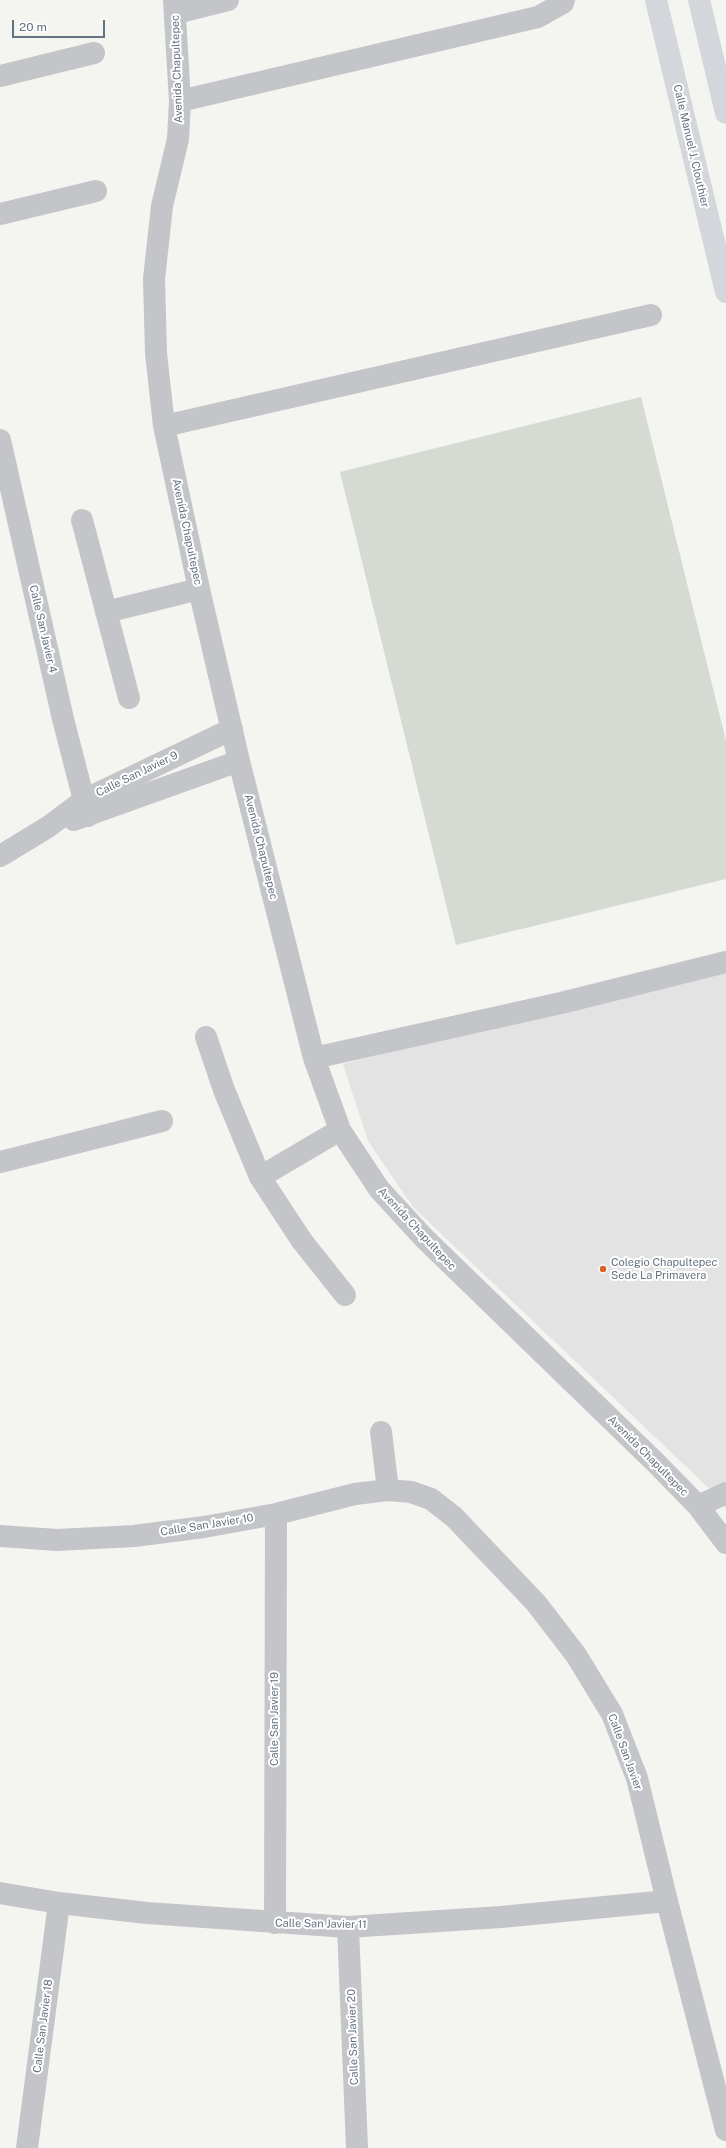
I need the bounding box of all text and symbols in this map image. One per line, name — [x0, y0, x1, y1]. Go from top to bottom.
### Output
scale bar — [14, 12, 107, 38]
street label: Avenida Chapultepec — [169, 15, 185, 123]
text: 20 m — [19, 20, 47, 34]
street label: Calle Manuel J. Clouthier — [670, 83, 712, 209]
street label: Avenida Chapultepec — [169, 478, 205, 586]
street label: Calle San Javier 4 — [26, 584, 60, 674]
street label: Calle San Javier 9 — [94, 748, 180, 800]
street label: Avenida Chapultepec — [242, 793, 280, 901]
street label: Avenida Chapultepec — [375, 1185, 459, 1273]
place label: Colegio Chapultepec Sede La Primavera — [611, 1256, 717, 1282]
marker: Colegio Chapultepec Sede La Primavera — [598, 1264, 608, 1274]
street label: Avenida Chapultepec — [605, 1413, 691, 1499]
street label: Calle San Javier 10 — [160, 1511, 254, 1539]
street label: Calle San Javier 19 — [268, 1672, 282, 1766]
street label: Calle San Javier — [605, 1712, 645, 1792]
street label: Calle San Javier 11 — [275, 1917, 367, 1931]
street label: Calle San Javier 18 — [31, 1978, 55, 2074]
street label: Calle San Javier 20 — [345, 1989, 361, 2085]

